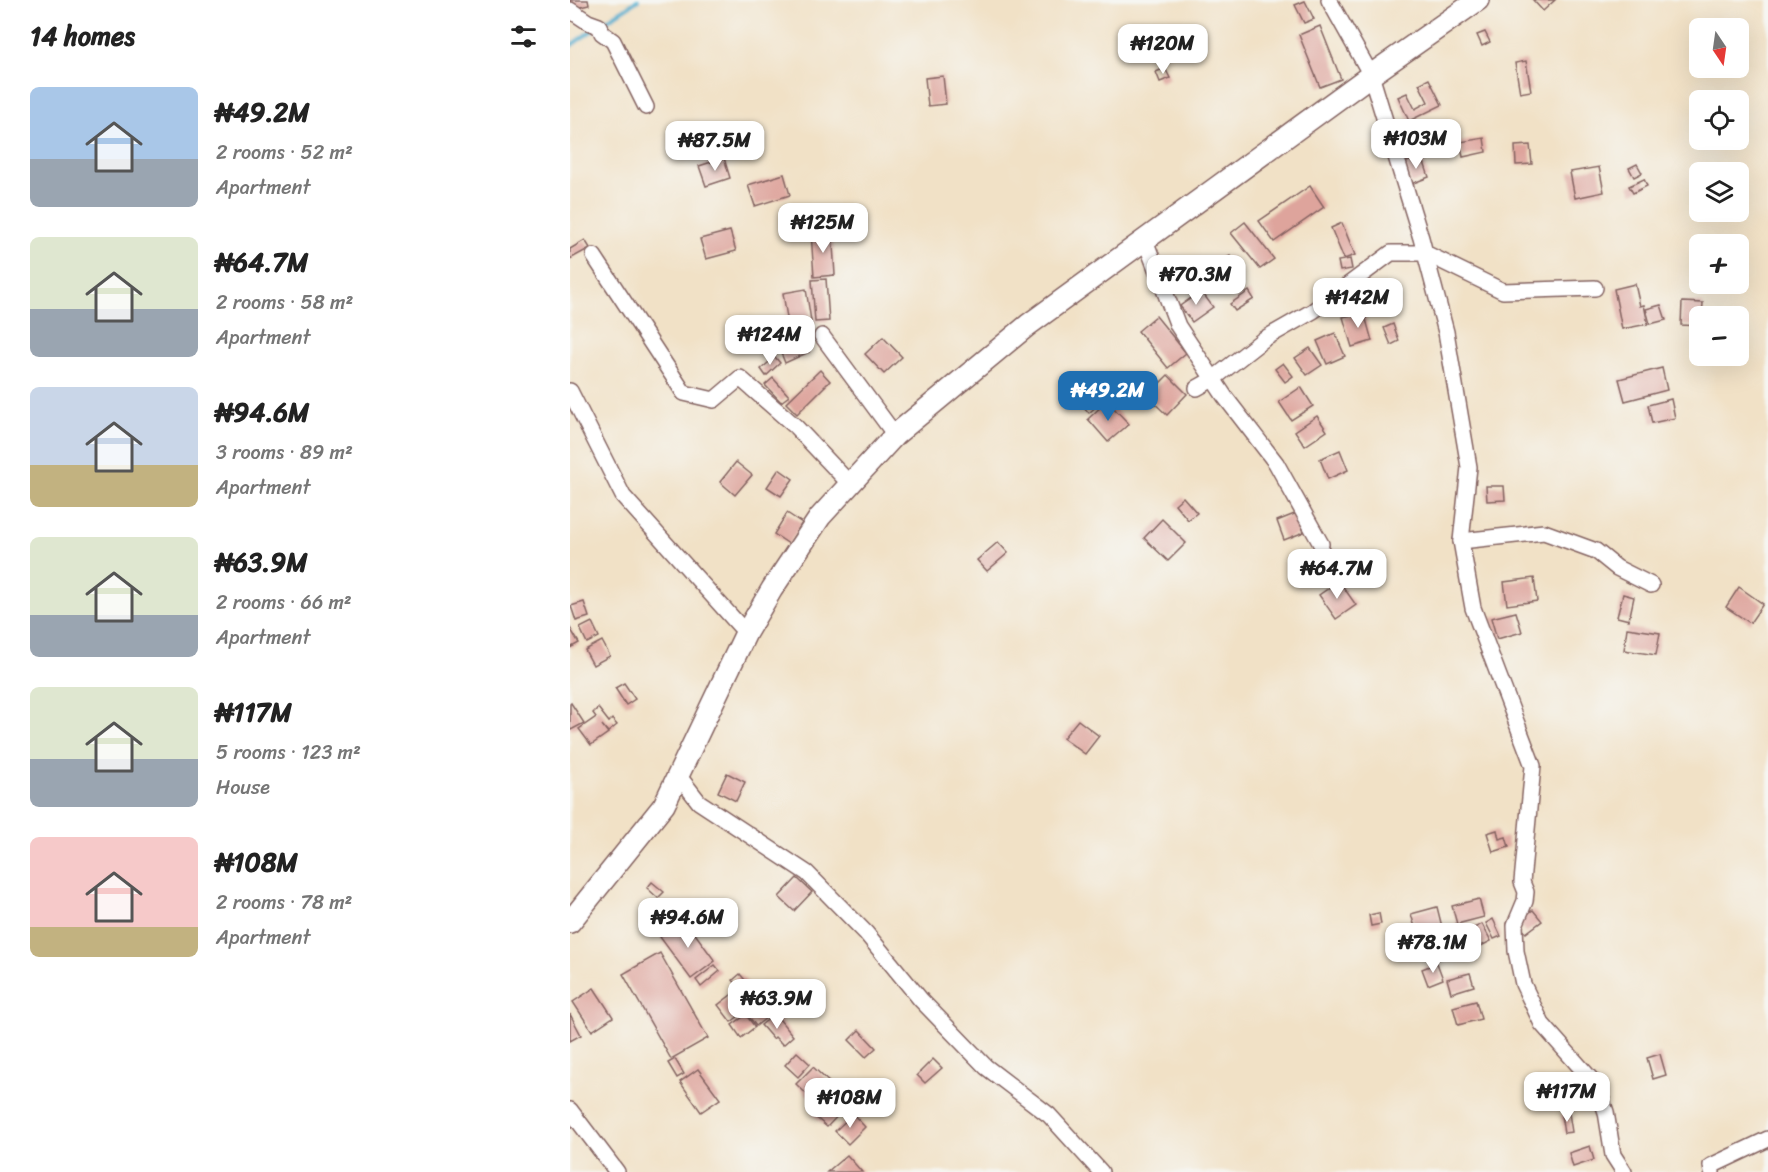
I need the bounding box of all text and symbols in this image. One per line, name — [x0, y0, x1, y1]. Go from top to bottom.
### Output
text: 14 homes — [30, 13, 135, 59]
north arrow — [1689, 18, 1749, 78]
map controls — [1689, 18, 1749, 366]
icon: filters — [507, 20, 540, 53]
pin: ₦120M — [1121, 24, 1205, 75]
text: ₦120M — [1132, 26, 1194, 61]
text: ₦49.2M — [216, 89, 310, 135]
button: locate — [1689, 90, 1749, 150]
icon: home — [78, 111, 150, 183]
pin: ₦103M — [1374, 119, 1458, 170]
pin: ₦87.5M — [666, 121, 764, 172]
text: ₦103M — [1385, 121, 1447, 156]
text: ₦87.5M — [679, 123, 751, 158]
text: 2 rooms · 52 m² — [216, 135, 353, 170]
button: layers — [1689, 162, 1749, 222]
text: Apartment — [216, 170, 310, 205]
pin: ₦125M — [781, 203, 865, 254]
text: ₦125M — [792, 205, 854, 240]
button: + — [1689, 234, 1749, 294]
text: ₦64.7M — [216, 239, 308, 285]
pin: ₦70.3M — [1147, 255, 1245, 306]
text: ₦70.3M — [1161, 257, 1231, 292]
icon: home — [78, 261, 150, 333]
pin: ₦142M — [1316, 278, 1400, 329]
text: ₦142M — [1327, 280, 1389, 315]
text: 2 rooms · 58 m² — [216, 285, 353, 320]
button: − — [1689, 306, 1749, 366]
pin: ₦124M — [728, 315, 812, 366]
text: ₦124M — [739, 317, 801, 352]
text: Apartment — [216, 320, 310, 355]
pin: ₦49.2M — [1059, 371, 1157, 422]
text: ₦49.2M — [1072, 373, 1144, 408]
text: ₦94.6M — [216, 389, 309, 435]
icon: home — [78, 411, 150, 483]
text: 3 rooms · 89 m² — [216, 435, 353, 470]
text: Apartment — [216, 470, 310, 505]
text: ₦63.9M — [216, 539, 307, 585]
pin: ₦64.7M — [1288, 549, 1386, 600]
text: ₦64.7M — [1302, 551, 1372, 586]
icon: home — [78, 561, 150, 633]
text: 2 rooms · 66 m² — [216, 585, 352, 620]
text: Apartment — [216, 620, 310, 655]
text: ₦117M — [216, 689, 292, 735]
icon: home — [78, 711, 150, 783]
text: 5 rooms · 123 m² — [216, 735, 361, 770]
text: House — [216, 770, 270, 805]
text: ₦108M — [216, 839, 298, 885]
icon: home — [78, 861, 150, 933]
text: 2 rooms · 78 m² — [216, 885, 352, 920]
pin: ₦94.6M — [639, 898, 737, 949]
text: ₦94.6M — [652, 900, 724, 935]
text: Apartment — [216, 920, 310, 955]
pin: ₦78.1M — [1384, 923, 1482, 974]
text: ₦78.1M — [1399, 925, 1467, 960]
pin: ₦63.9M — [728, 979, 826, 1030]
text: ₦63.9M — [742, 981, 812, 1016]
pin: ₦117M — [1525, 1072, 1609, 1123]
text: ₦117M — [1538, 1074, 1596, 1109]
pin: ₦108M — [808, 1078, 892, 1129]
text: ₦108M — [819, 1080, 881, 1115]

